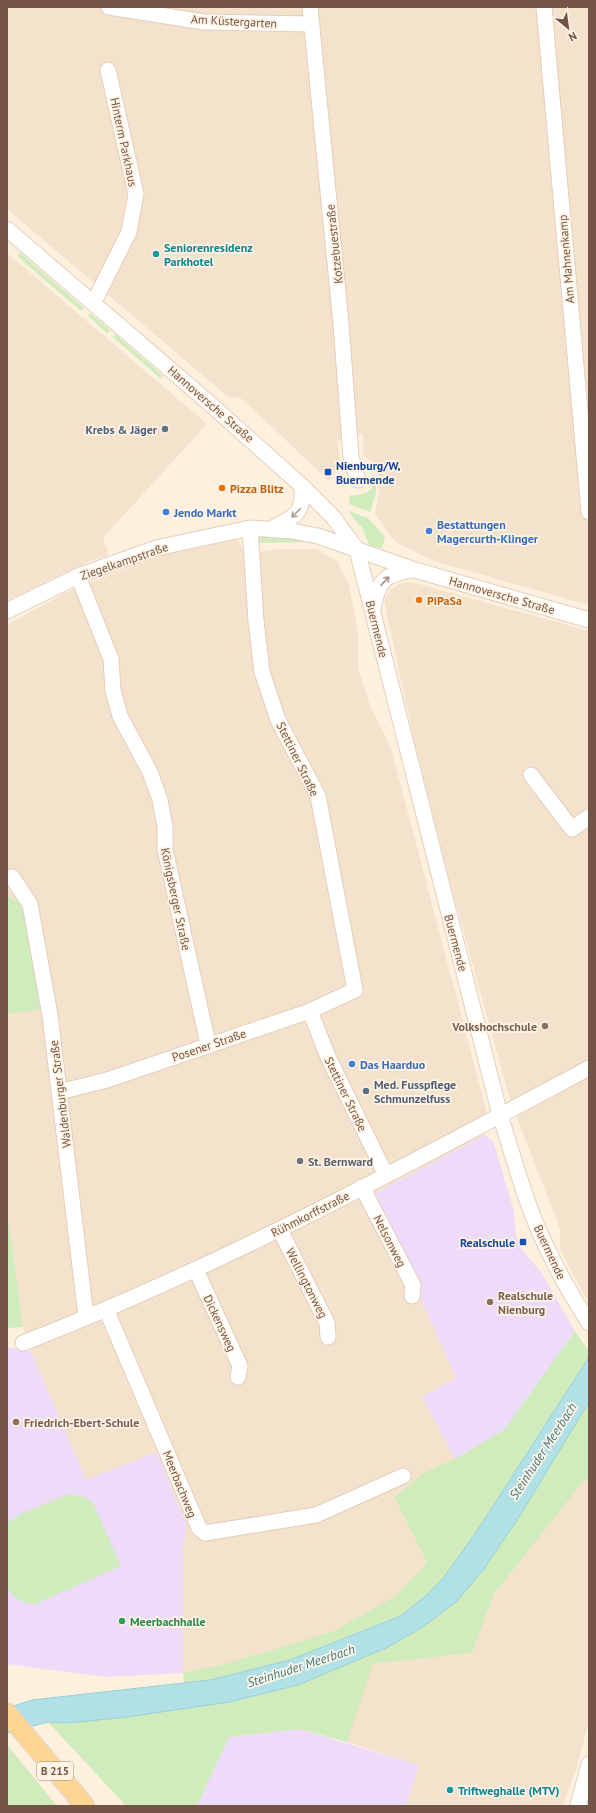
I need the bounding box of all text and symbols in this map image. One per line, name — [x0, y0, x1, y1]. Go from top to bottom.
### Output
north arrow — [548, 8, 588, 48]
street label: Am Küstergarten — [190, 11, 278, 31]
text: N — [566, 29, 579, 45]
street label: Hinterm Parkhaus — [107, 96, 141, 188]
street label: Kotzebuestraße — [322, 203, 346, 285]
street label: Am Mahnenkamp — [555, 214, 577, 304]
place label: Seniorenresidenz Parkhotel — [164, 240, 253, 269]
marker: Seniorenresidenz Parkhotel — [151, 249, 161, 259]
street label: Hannoversche Straße — [165, 362, 257, 446]
place label: Krebs & Jäger — [85, 422, 158, 437]
marker: Krebs & Jäger — [160, 424, 170, 434]
place label: Nienburg/W, Buermende — [336, 458, 401, 487]
marker: Nienburg/W, Buermende — [323, 467, 333, 477]
place label: Pizza Blitz — [230, 481, 284, 496]
marker: Pizza Blitz — [217, 483, 227, 493]
place label: Jendo Markt — [173, 505, 237, 520]
marker: Jendo Markt — [161, 507, 171, 517]
one-way arrow — [292, 508, 301, 518]
place label: Bestattungen Magercurth-Klinger — [437, 517, 539, 546]
marker: Bestattungen Magercurth-Klinger — [424, 526, 434, 536]
street label: Ziegelkampstraße — [78, 539, 170, 583]
street label: Hannoversche Straße — [447, 573, 557, 617]
one-way arrow — [380, 576, 389, 586]
place label: PiPaSa — [427, 593, 462, 608]
marker: PiPaSa — [414, 595, 424, 605]
street label: Buermende — [363, 599, 391, 659]
street label: Stettiner Straße — [273, 719, 323, 799]
street label: Königsberger Straße — [158, 846, 194, 952]
street label: Buermende — [441, 913, 471, 973]
place label: Volkshochschule — [451, 1019, 537, 1034]
marker: Volkshochschule — [540, 1021, 550, 1031]
street label: Posener Straße — [170, 1025, 248, 1065]
street label: Waldenburger Straße — [46, 1039, 74, 1149]
street label: Stettiner Straße — [321, 1054, 371, 1134]
place label: Das Haarduo — [360, 1057, 426, 1072]
marker: Das Haarduo — [347, 1059, 357, 1069]
place label: Med. Fusspflege Schmunzelfuss — [374, 1077, 456, 1106]
marker: Med. Fusspflege Schmunzelfuss — [361, 1086, 371, 1096]
place label: St. Bernward — [308, 1154, 373, 1169]
marker: St. Bernward — [295, 1156, 305, 1166]
street label: Rühmkorffstraße — [268, 1188, 352, 1240]
street label: Nelsonweg — [370, 1212, 410, 1270]
street label: Buermende — [531, 1222, 569, 1282]
place label: Realschule — [460, 1235, 515, 1250]
marker: Realschule — [518, 1237, 528, 1247]
street label: Wellingtonweg — [283, 1245, 331, 1321]
place label: Realschule Nienburg — [498, 1288, 553, 1317]
street label: Dickensweg — [200, 1292, 240, 1354]
marker: Realschule Nienburg — [485, 1297, 495, 1307]
water label: Steinhuder Meerbach — [505, 1399, 581, 1503]
place label: Friedrich-Ebert-Schule — [24, 1415, 139, 1430]
marker: Friedrich-Ebert-Schule — [11, 1417, 21, 1427]
street label: Meerbachweg — [160, 1448, 200, 1520]
place label: Meerbachhalle — [130, 1614, 206, 1629]
marker: Meerbachhalle — [117, 1616, 127, 1626]
water label: Steinhuder Meerbach — [245, 1641, 357, 1691]
road number: B 215 — [37, 1762, 73, 1780]
place label: Triftweghalle (MTV) — [458, 1783, 560, 1798]
marker: Triftweghalle (MTV) — [445, 1785, 455, 1795]

